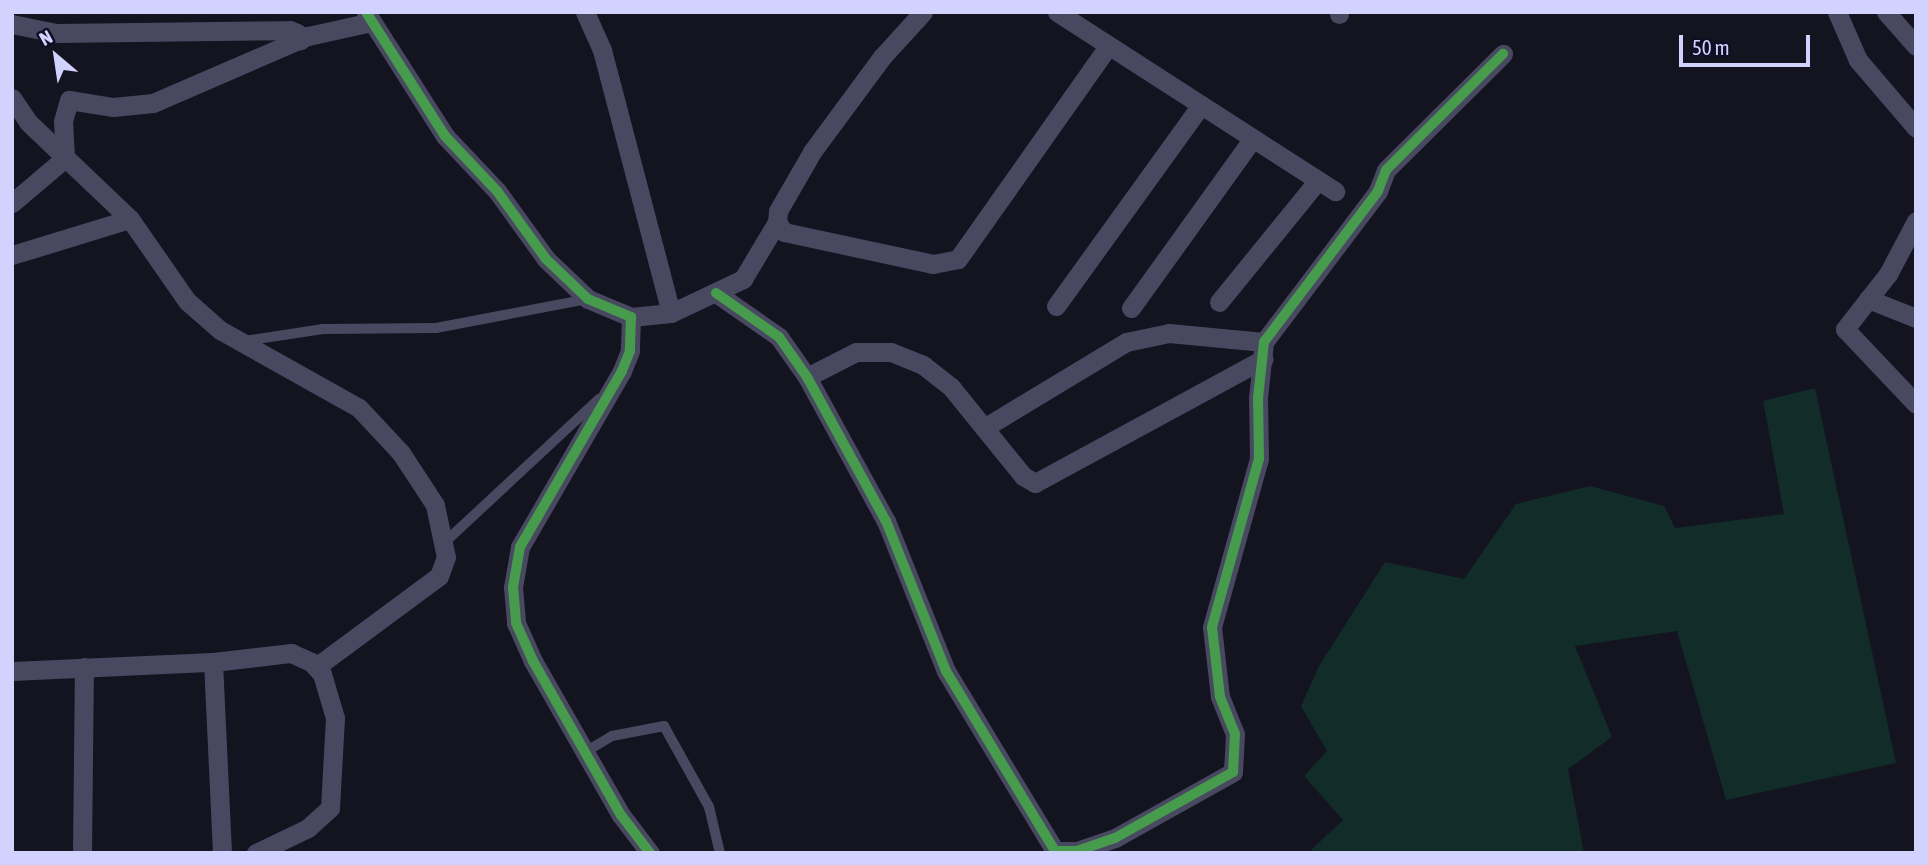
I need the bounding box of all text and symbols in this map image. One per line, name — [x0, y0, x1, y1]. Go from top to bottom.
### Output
north arrow — [21, 21, 91, 91]
scale bar — [1683, 21, 1814, 65]
text: N — [36, 25, 56, 50]
text: 50 m — [1692, 35, 1730, 59]

